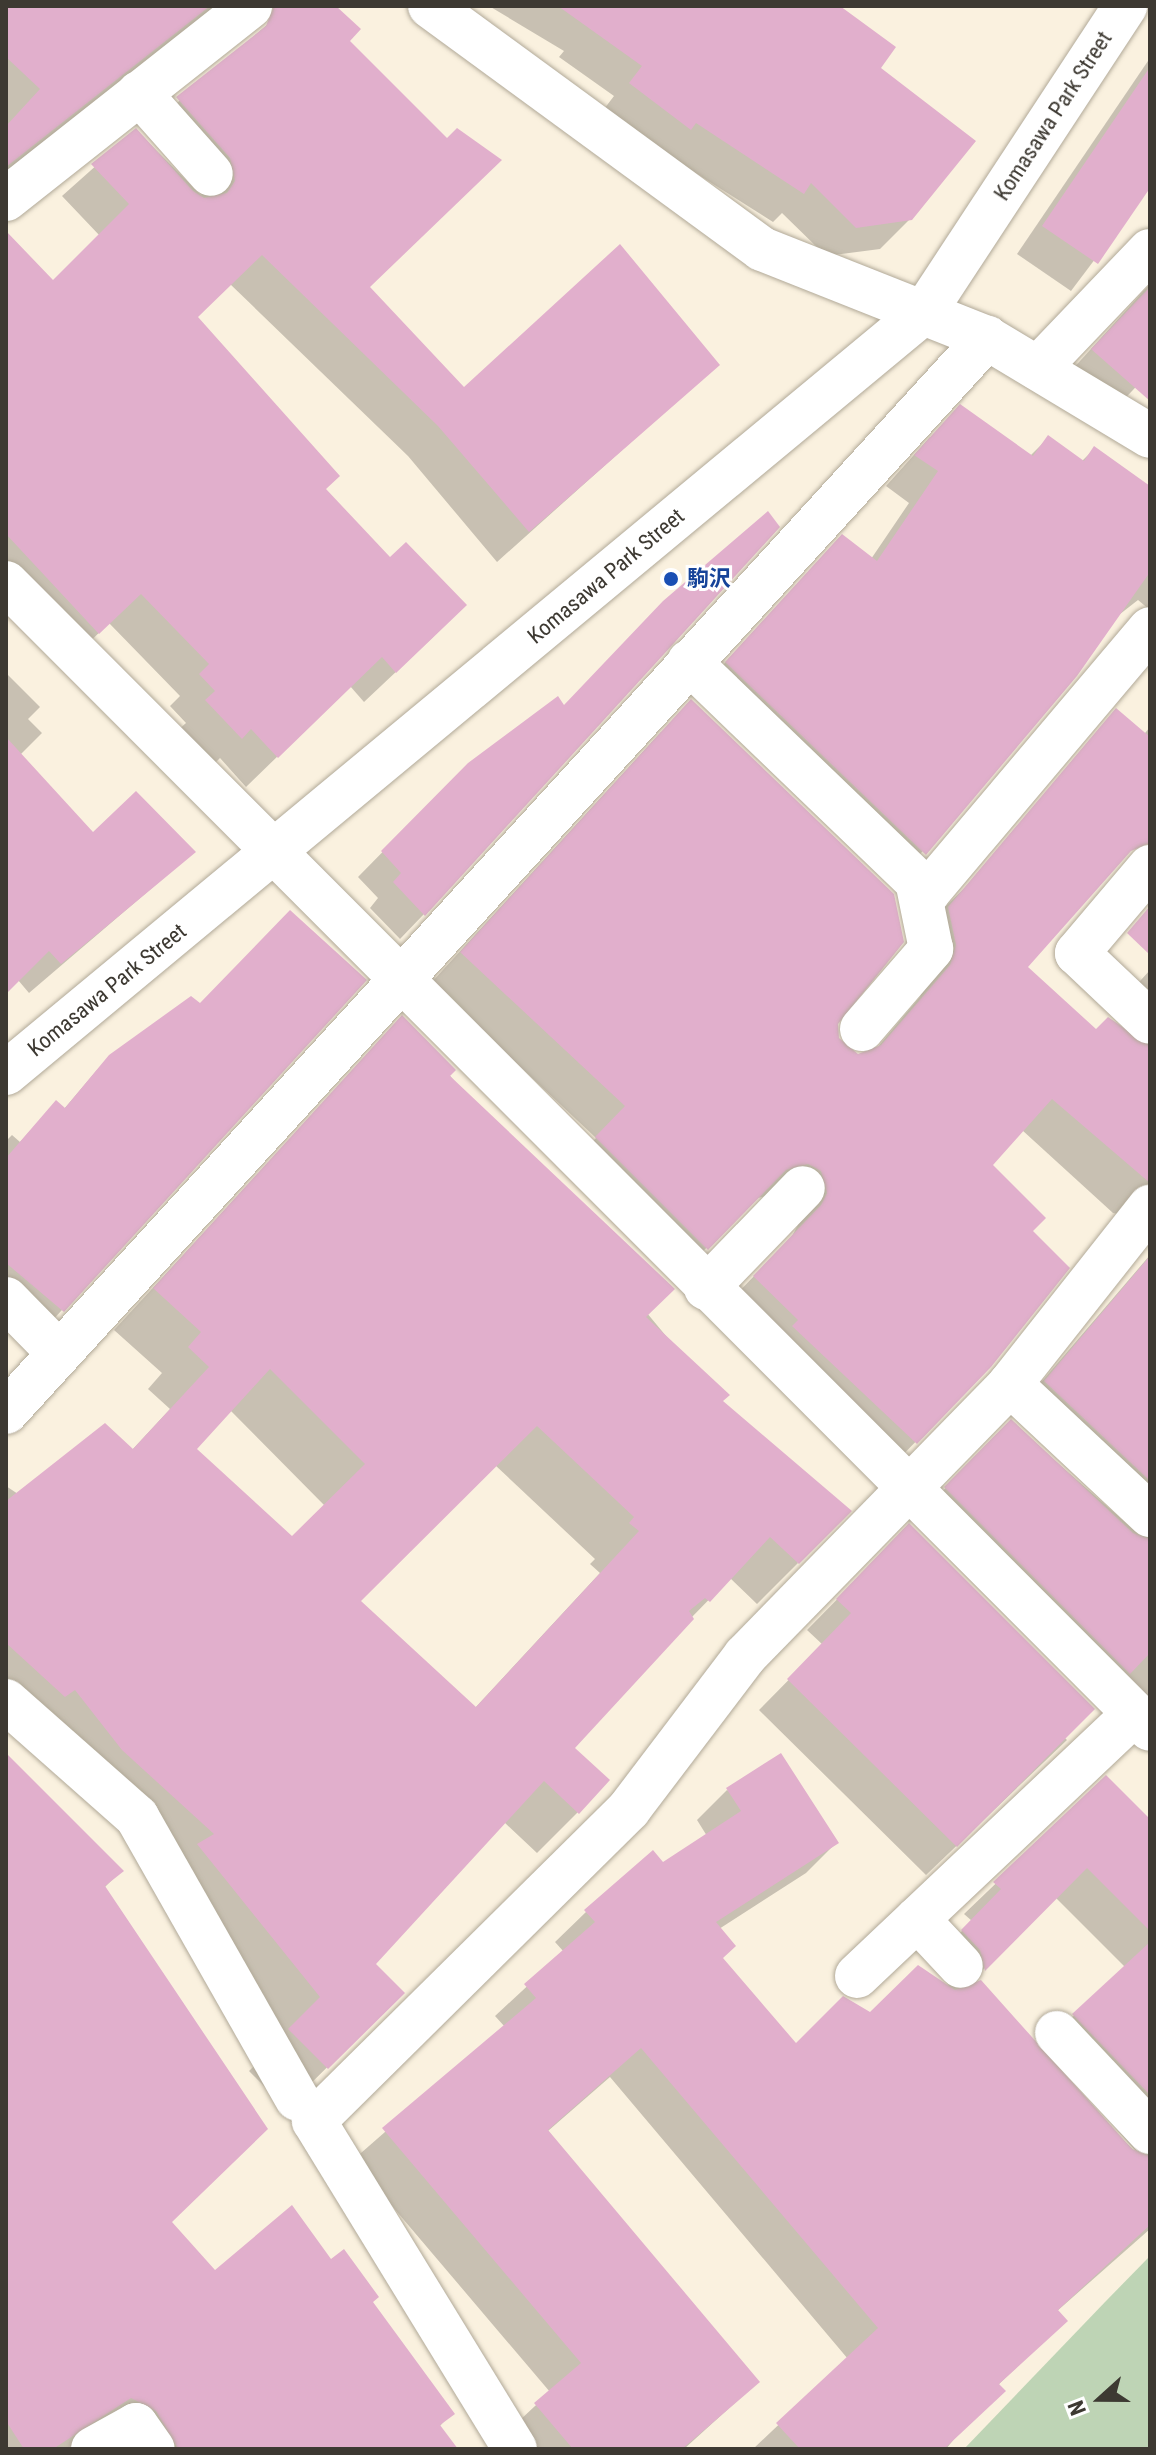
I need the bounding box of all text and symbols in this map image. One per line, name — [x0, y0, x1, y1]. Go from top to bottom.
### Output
street label: Komasawa Park Street — [989, 27, 1117, 205]
street label: Komasawa Park Street — [522, 503, 690, 649]
place label: 駒沢 — [687, 566, 731, 592]
marker: 駒沢 — [662, 570, 680, 588]
street label: Komasawa Park Street — [22, 918, 192, 1062]
north arrow — [1060, 2359, 1140, 2439]
text: N — [1063, 2397, 1091, 2419]

